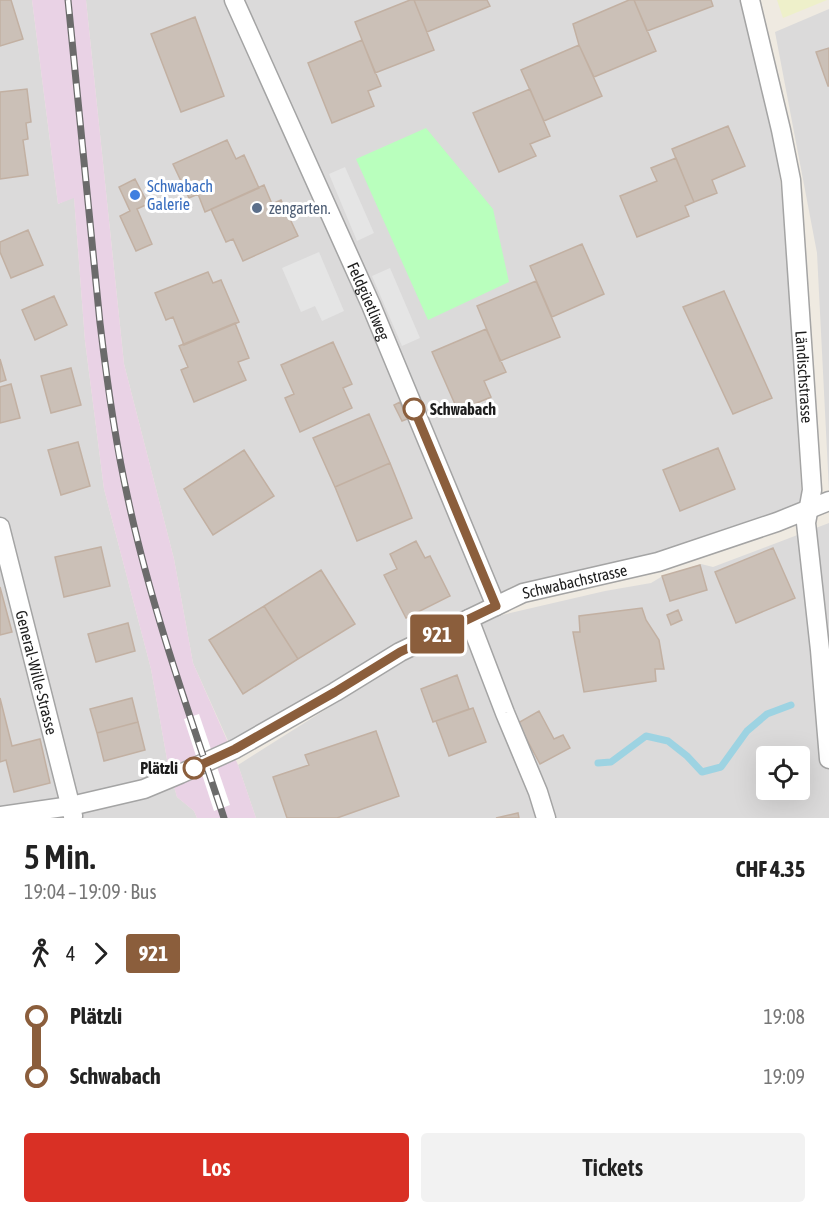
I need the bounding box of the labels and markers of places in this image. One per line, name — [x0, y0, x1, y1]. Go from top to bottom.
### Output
place label: Schwabach Galerie — [147, 177, 213, 213]
marker: Schwabach Galerie — [128, 188, 142, 202]
place label: zengarten. — [269, 199, 331, 218]
marker: zengarten. — [250, 201, 264, 215]
marker: Schwabach — [403, 398, 425, 420]
place label: Schwabach — [430, 400, 496, 418]
marker: Plätzli — [183, 757, 205, 779]
place label: Plätzli — [140, 759, 178, 777]

